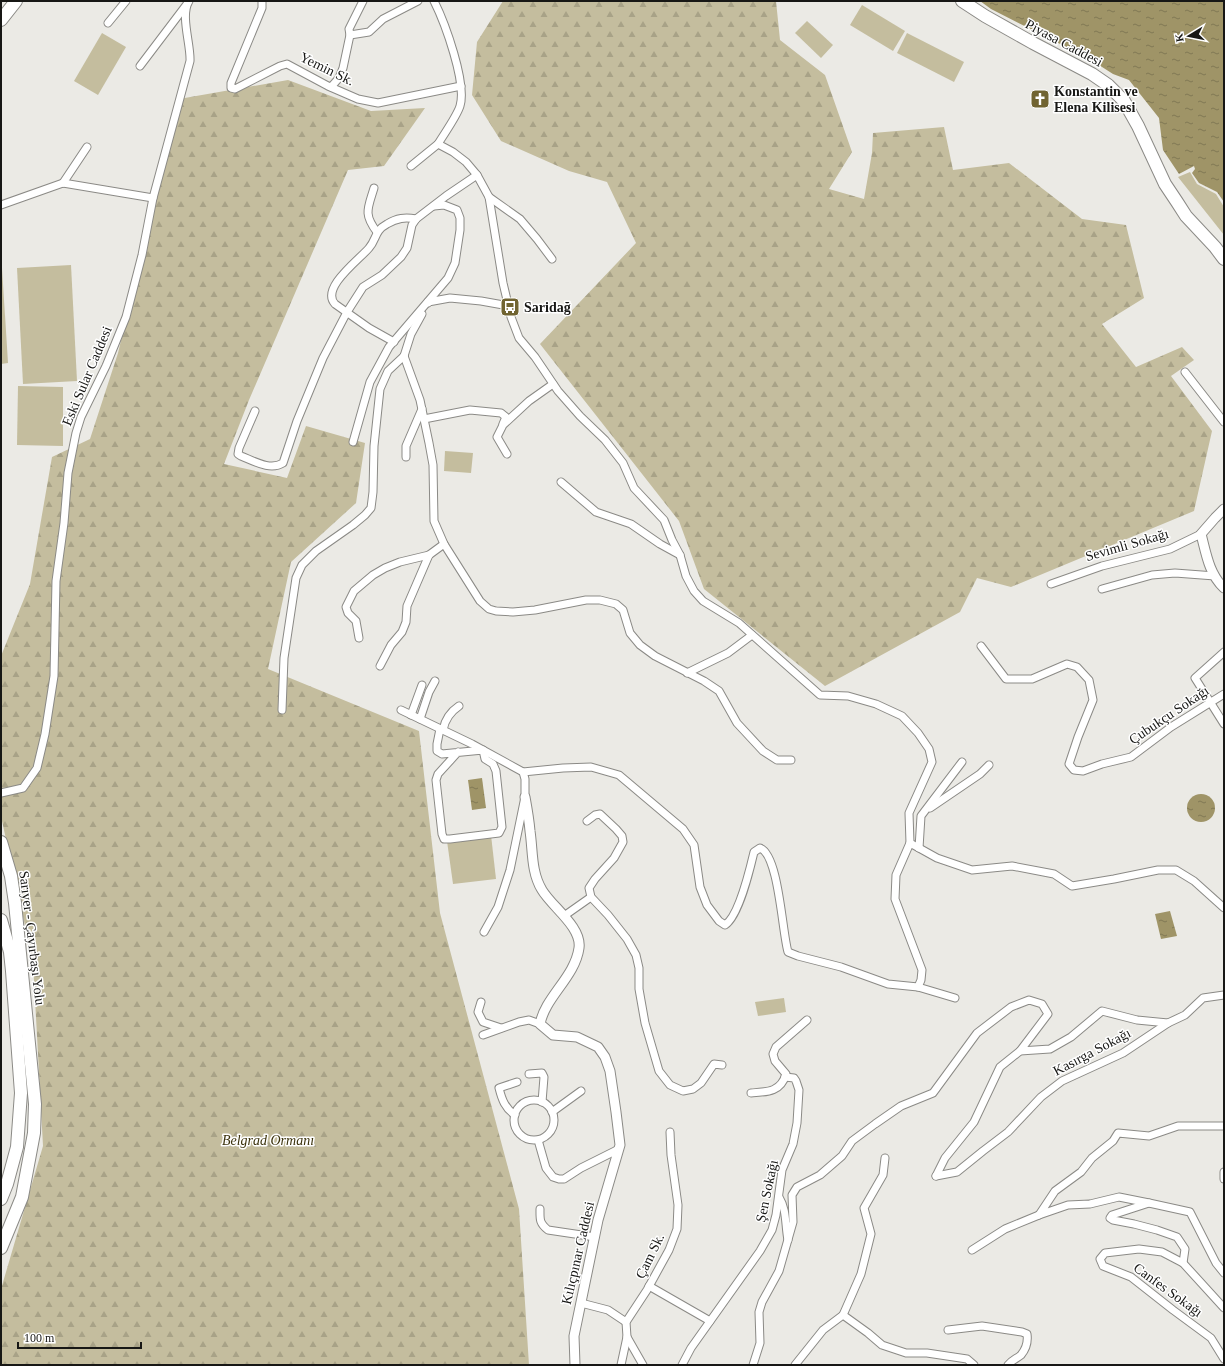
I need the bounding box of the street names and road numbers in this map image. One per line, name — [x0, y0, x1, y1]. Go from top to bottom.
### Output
street label: Piyasa Caddesi — [1023, 16, 1105, 70]
street label: Yemin Sk. — [297, 49, 357, 89]
street label: Eski Sular Caddesi — [59, 324, 115, 428]
street label: Sevimli Sokağı — [1084, 526, 1170, 564]
street label: Çubukçu Sokağı — [1126, 683, 1212, 747]
street label: Sarıyer - Çayırbaşı Yolu — [16, 870, 48, 1006]
street label: Kasırga Sokağı — [1051, 1025, 1133, 1079]
street label: Şen Sokağı — [753, 1158, 781, 1224]
street label: Kılıçpınar Caddesi — [559, 1200, 597, 1306]
street label: Çam Sk. — [633, 1231, 667, 1281]
street label: Canfes Sokağı — [1131, 1260, 1205, 1320]

